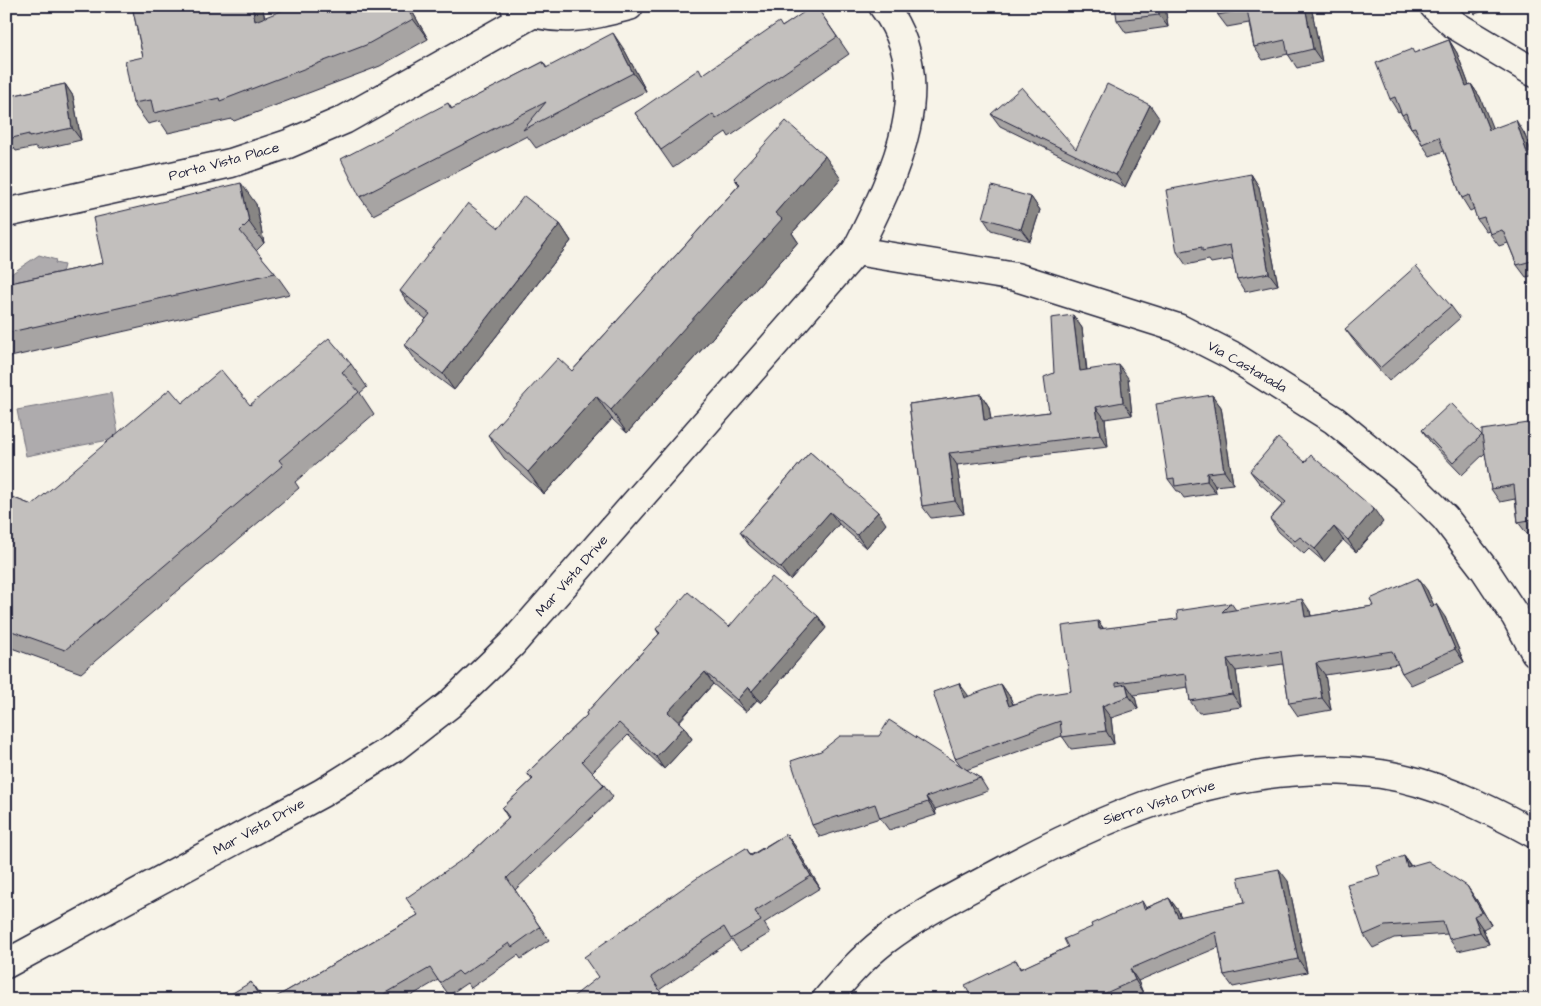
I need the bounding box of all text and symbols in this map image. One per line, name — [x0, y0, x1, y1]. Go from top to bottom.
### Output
street label: Porta Vista Place — [166, 137, 282, 186]
street label: Via Castanada — [1204, 336, 1290, 398]
street label: Mar Vista Drive — [531, 531, 613, 621]
street label: Sierra Vista Drive — [1100, 775, 1218, 831]
street label: Mar Vista Drive — [209, 793, 309, 860]

